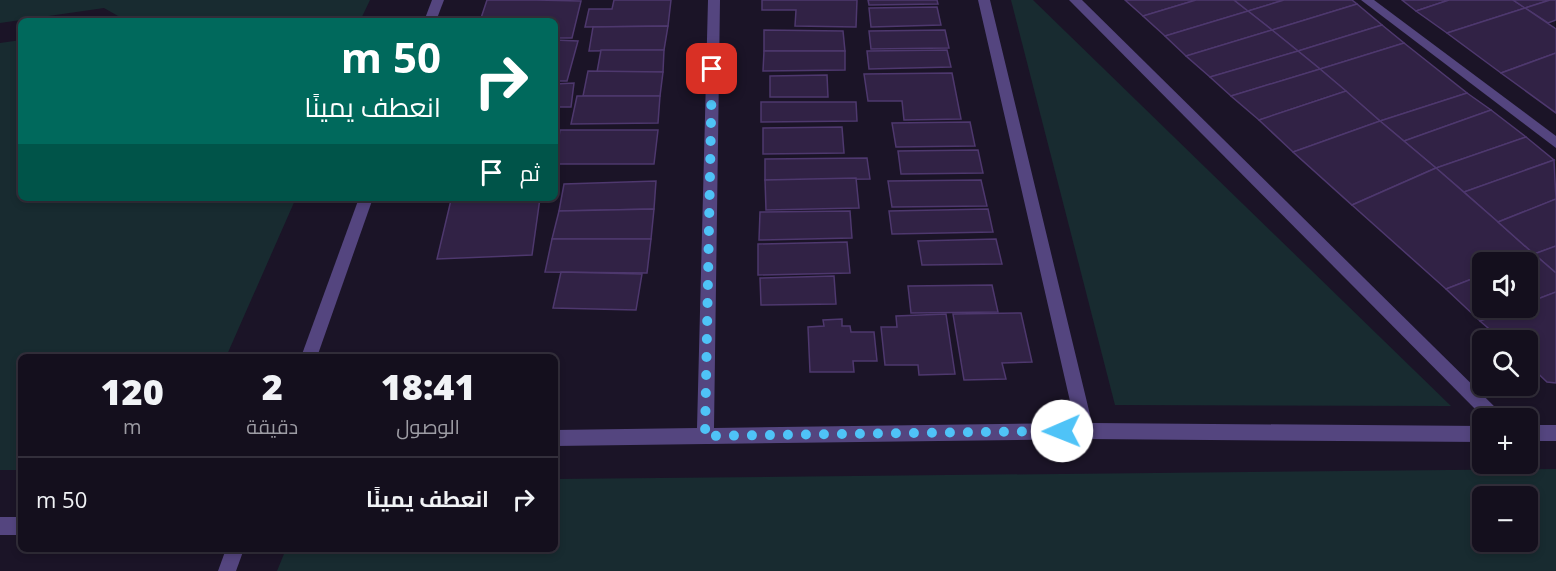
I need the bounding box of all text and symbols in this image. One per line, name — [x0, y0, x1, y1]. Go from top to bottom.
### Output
text: 50 m — [341, 28, 441, 85]
icon: right — [462, 42, 540, 120]
pin — [686, 43, 737, 94]
icon: arrive — [695, 52, 728, 85]
text: انعطف يمينًا — [304, 88, 441, 125]
icon: arrive — [475, 156, 508, 189]
text: ثم — [520, 157, 540, 187]
map controls — [1472, 252, 1538, 552]
button: sound — [1472, 252, 1538, 318]
button: search — [1472, 330, 1538, 396]
text: 2 — [262, 362, 283, 411]
text: 18:41 — [381, 362, 476, 411]
text: 120 — [101, 367, 164, 416]
position arrow — [1030, 399, 1094, 463]
button: + — [1472, 408, 1538, 474]
text: m — [123, 413, 141, 440]
text: دقيقة — [246, 413, 298, 440]
text: الوصول — [396, 413, 460, 440]
text: انعطف يمينًا — [366, 483, 489, 513]
icon: right — [507, 483, 540, 516]
text: 50 m — [36, 484, 87, 514]
button: − — [1472, 486, 1538, 552]

